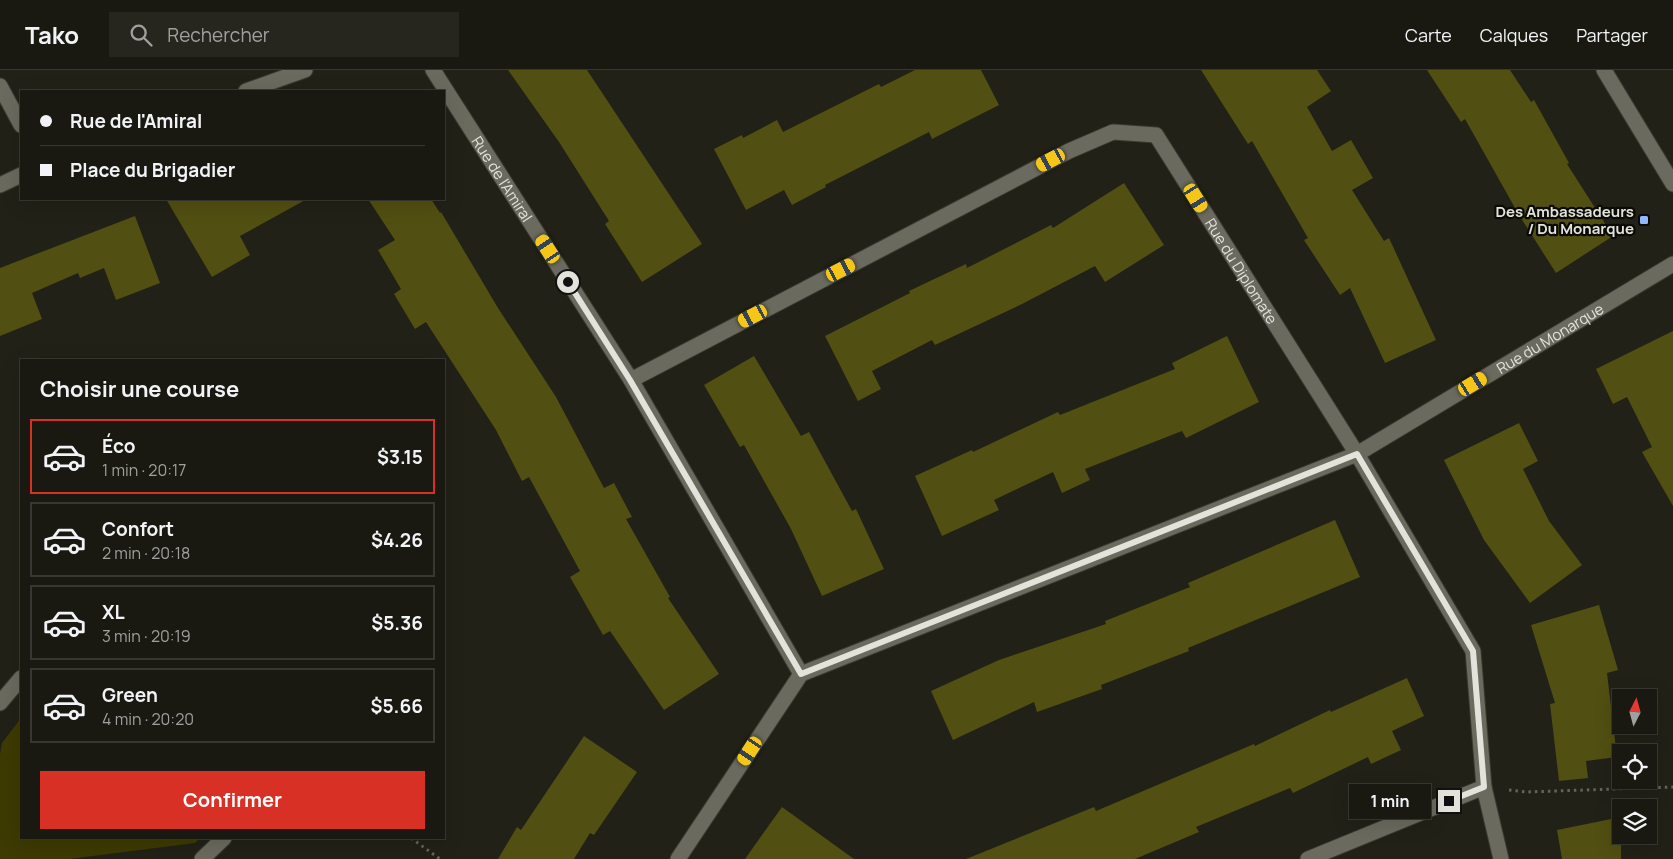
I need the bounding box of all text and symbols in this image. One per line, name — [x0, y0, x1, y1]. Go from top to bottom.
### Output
search box — [109, 12, 459, 57]
text: Tako — [25, 18, 79, 51]
icon: search — [127, 21, 155, 49]
text: Rechercher — [167, 22, 270, 48]
text: Carte — [1405, 23, 1452, 47]
text: Calques — [1480, 23, 1548, 47]
text: Partager — [1576, 23, 1648, 47]
text: Rue de l'Amiral — [70, 108, 202, 134]
street label: Rue de l'Amiral — [467, 132, 538, 226]
car — [1034, 146, 1067, 174]
text: Place du Brigadier — [70, 157, 235, 183]
car — [1181, 181, 1210, 215]
place label: Des Ambassadeurs / Du Monarque — [1496, 201, 1634, 239]
street label: Rue du Diplomate — [1200, 214, 1283, 328]
marker: Des Ambassadeurs / Du Monarque — [1638, 214, 1650, 226]
car — [533, 232, 562, 266]
car — [824, 257, 857, 283]
route start — [557, 271, 579, 293]
street label: Rue du Monarque — [1492, 298, 1608, 378]
car — [736, 302, 769, 330]
car — [1456, 370, 1489, 398]
text: Choisir une course — [40, 374, 239, 404]
text: Éco — [102, 433, 136, 459]
icon: car — [42, 434, 87, 479]
text: $3.15 — [377, 444, 423, 470]
text: 1 min · 20:17 — [102, 459, 186, 481]
text: Confort — [102, 516, 174, 542]
icon: car — [42, 517, 87, 562]
text: $4.26 — [371, 527, 423, 553]
text: 2 min · 20:18 — [102, 542, 190, 564]
text: XL — [102, 599, 125, 625]
icon: car — [42, 600, 87, 645]
text: $5.36 — [371, 610, 423, 636]
text: 3 min · 20:19 — [102, 625, 191, 647]
text: Green — [102, 682, 158, 708]
icon: car — [42, 683, 87, 728]
north arrow — [1612, 689, 1658, 734]
map controls — [1612, 689, 1657, 844]
text: $5.66 — [371, 693, 423, 719]
text: 4 min · 20:20 — [102, 708, 194, 730]
car — [735, 734, 764, 768]
button: locate — [1612, 744, 1657, 789]
button: Confirmer — [40, 771, 425, 829]
callout: 1 min — [1349, 784, 1432, 818]
text: 1 min — [1370, 790, 1410, 812]
route end — [1438, 790, 1460, 812]
button: layers — [1612, 799, 1657, 844]

